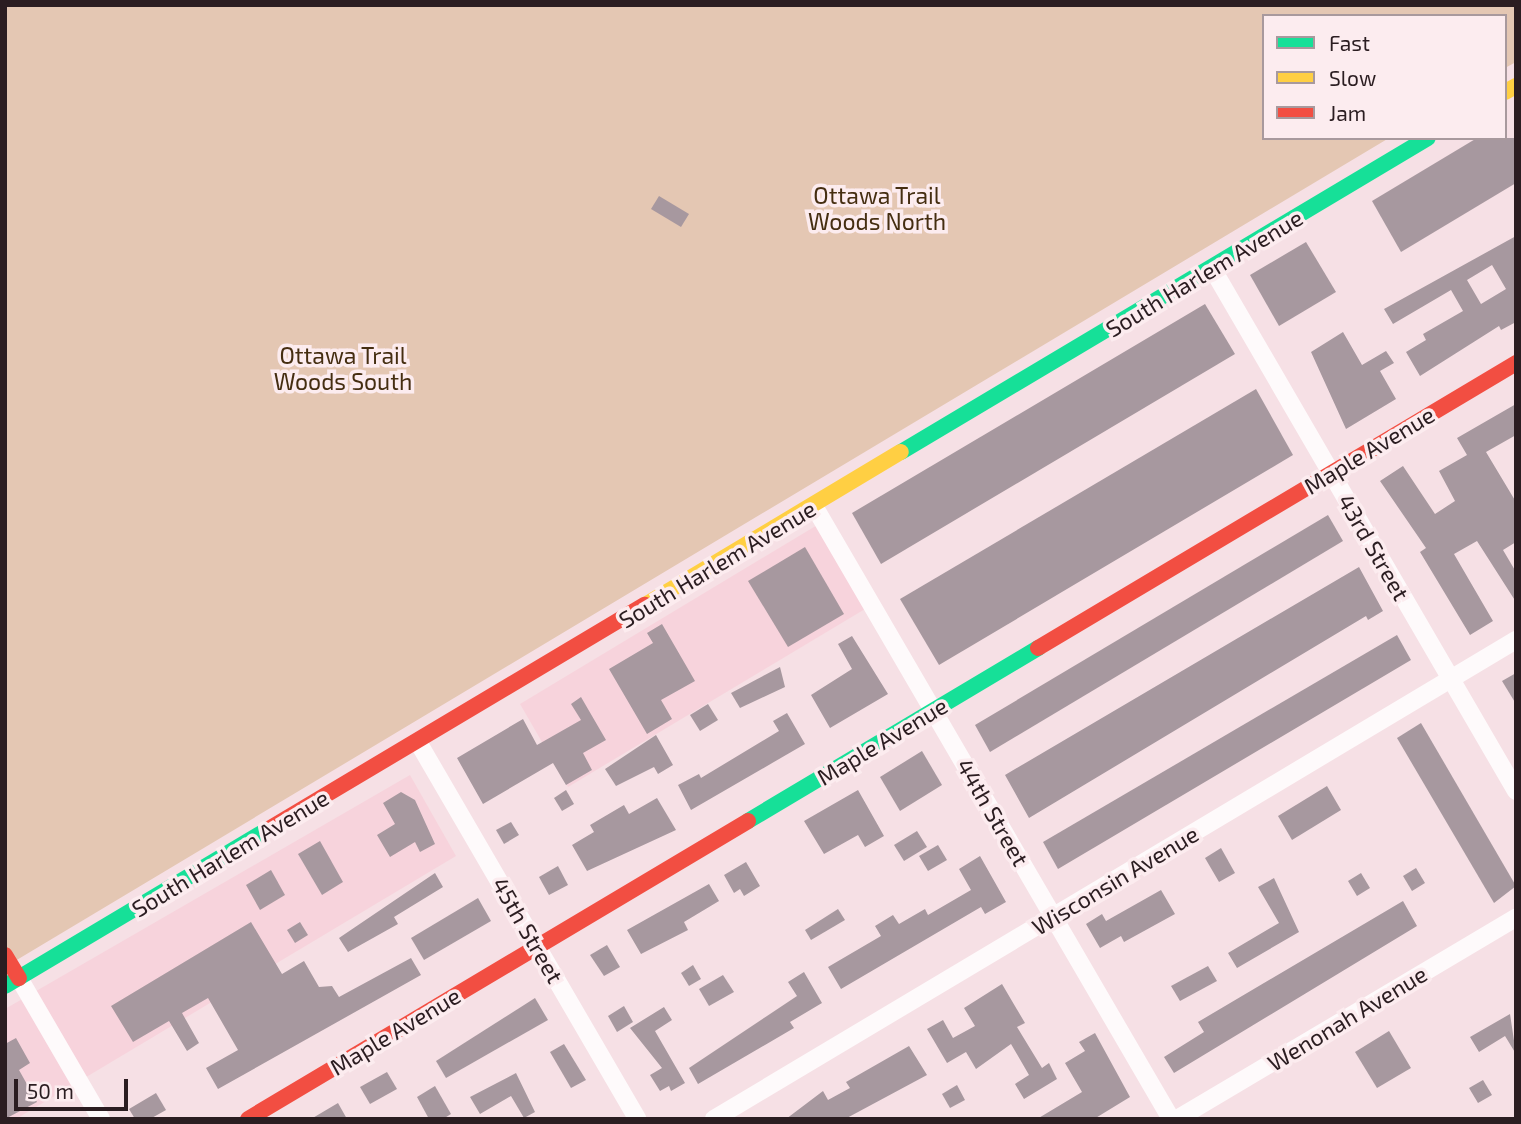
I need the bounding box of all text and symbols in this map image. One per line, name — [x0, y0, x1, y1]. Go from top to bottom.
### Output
legend — [1262, 14, 1507, 140]
text: Fast — [1329, 30, 1370, 55]
text: Slow — [1329, 65, 1376, 90]
text: Jam — [1329, 100, 1366, 125]
park label: Ottawa Trail Woods North — [808, 181, 946, 235]
street label: South Harlem Avenue — [1100, 203, 1308, 343]
park label: Ottawa Trail Woods South — [274, 341, 412, 395]
street label: Maple Avenue — [1299, 400, 1439, 500]
street label: 43rd Street — [1333, 489, 1415, 605]
street label: South Harlem Avenue — [613, 494, 821, 634]
street label: Maple Avenue — [812, 691, 952, 791]
street label: 44th Street — [951, 753, 1035, 871]
street label: South Harlem Avenue — [126, 783, 334, 923]
street label: Wisconsin Avenue — [1027, 819, 1203, 941]
street label: 45th Street — [487, 872, 569, 988]
street label: Wenonah Avenue — [1262, 959, 1432, 1077]
street label: Maple Avenue — [325, 981, 465, 1081]
scale bar — [18, 1064, 131, 1108]
text: 50 m — [27, 1078, 74, 1103]

